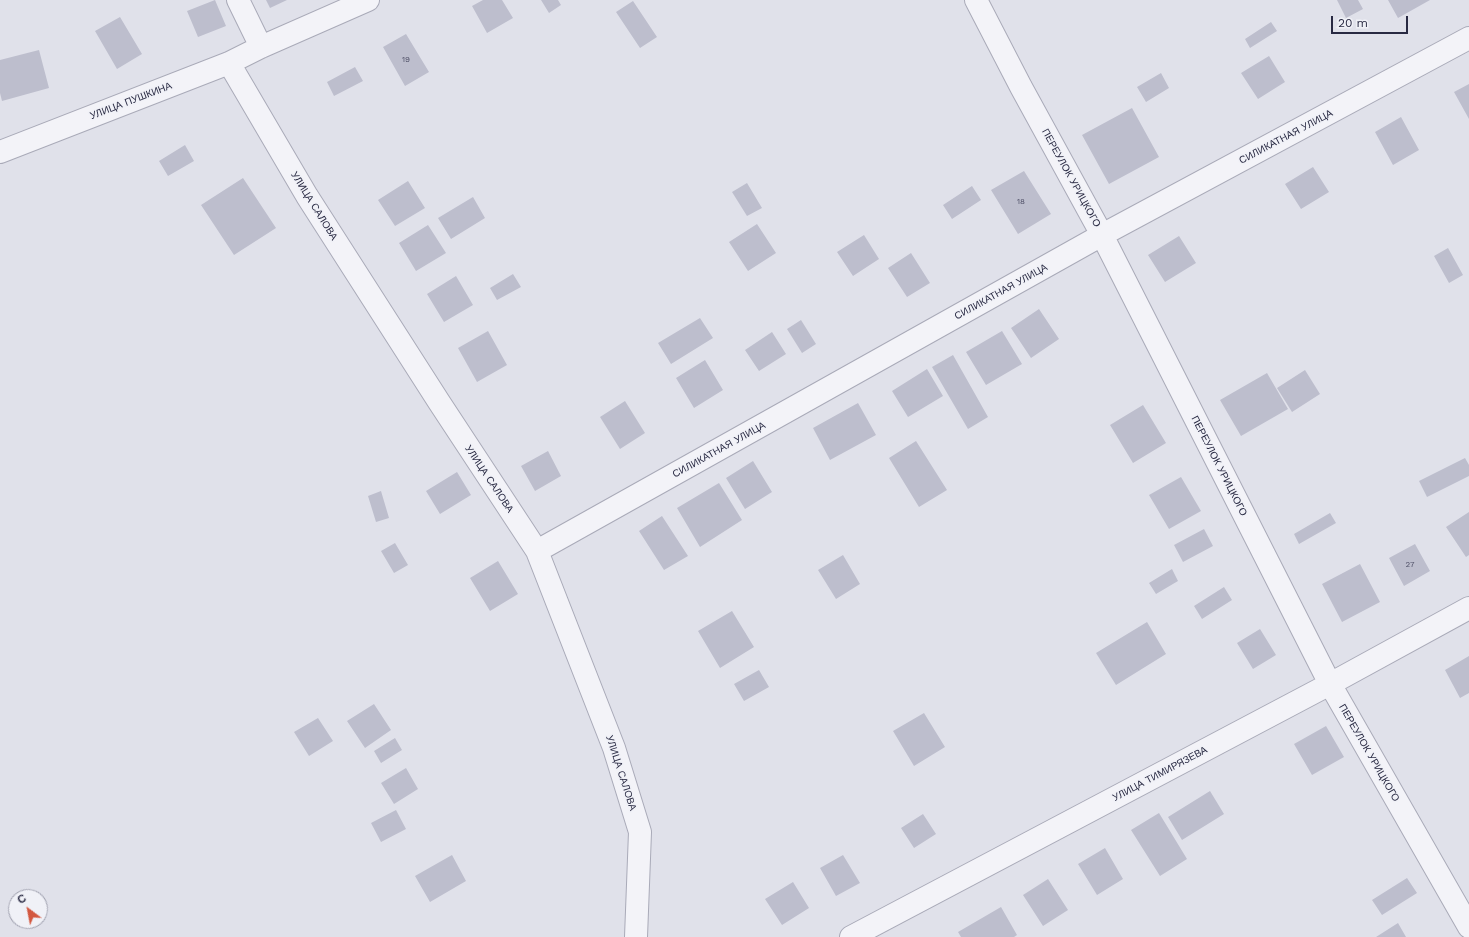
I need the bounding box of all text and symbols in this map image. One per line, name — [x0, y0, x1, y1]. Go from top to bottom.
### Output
scale bar — [1333, 8, 1410, 34]
text: 20 m — [1338, 16, 1368, 30]
house number: 19 — [402, 55, 410, 65]
street label: УЛИЦА ПУШКИНА — [88, 80, 174, 122]
street label: СИЛИКАТНАЯ УЛИЦА — [1237, 107, 1335, 167]
street label: ПЕРЕУЛОК УРИЦКОГО — [1039, 127, 1103, 229]
street label: УЛИЦА САЛОВА — [288, 170, 340, 242]
house number: 18 — [1017, 197, 1025, 207]
street label: СИЛИКАТНАЯ УЛИЦА — [952, 261, 1050, 323]
street label: ПЕРЕУЛОК УРИЦКОГО — [1189, 414, 1249, 518]
street label: СИЛИКАТНАЯ УЛИЦА — [670, 419, 768, 481]
street label: УЛИЦА САЛОВА — [462, 443, 516, 515]
house number: 27 — [1406, 560, 1414, 570]
street label: ПЕРЕУЛОК УРИЦКОГО — [1336, 702, 1402, 804]
street label: УЛИЦА САЛОВА — [603, 734, 639, 812]
street label: УЛИЦА ТИМИРЯЗЕВА — [1111, 744, 1209, 804]
north arrow — [8, 889, 48, 929]
text: С — [15, 892, 29, 907]

